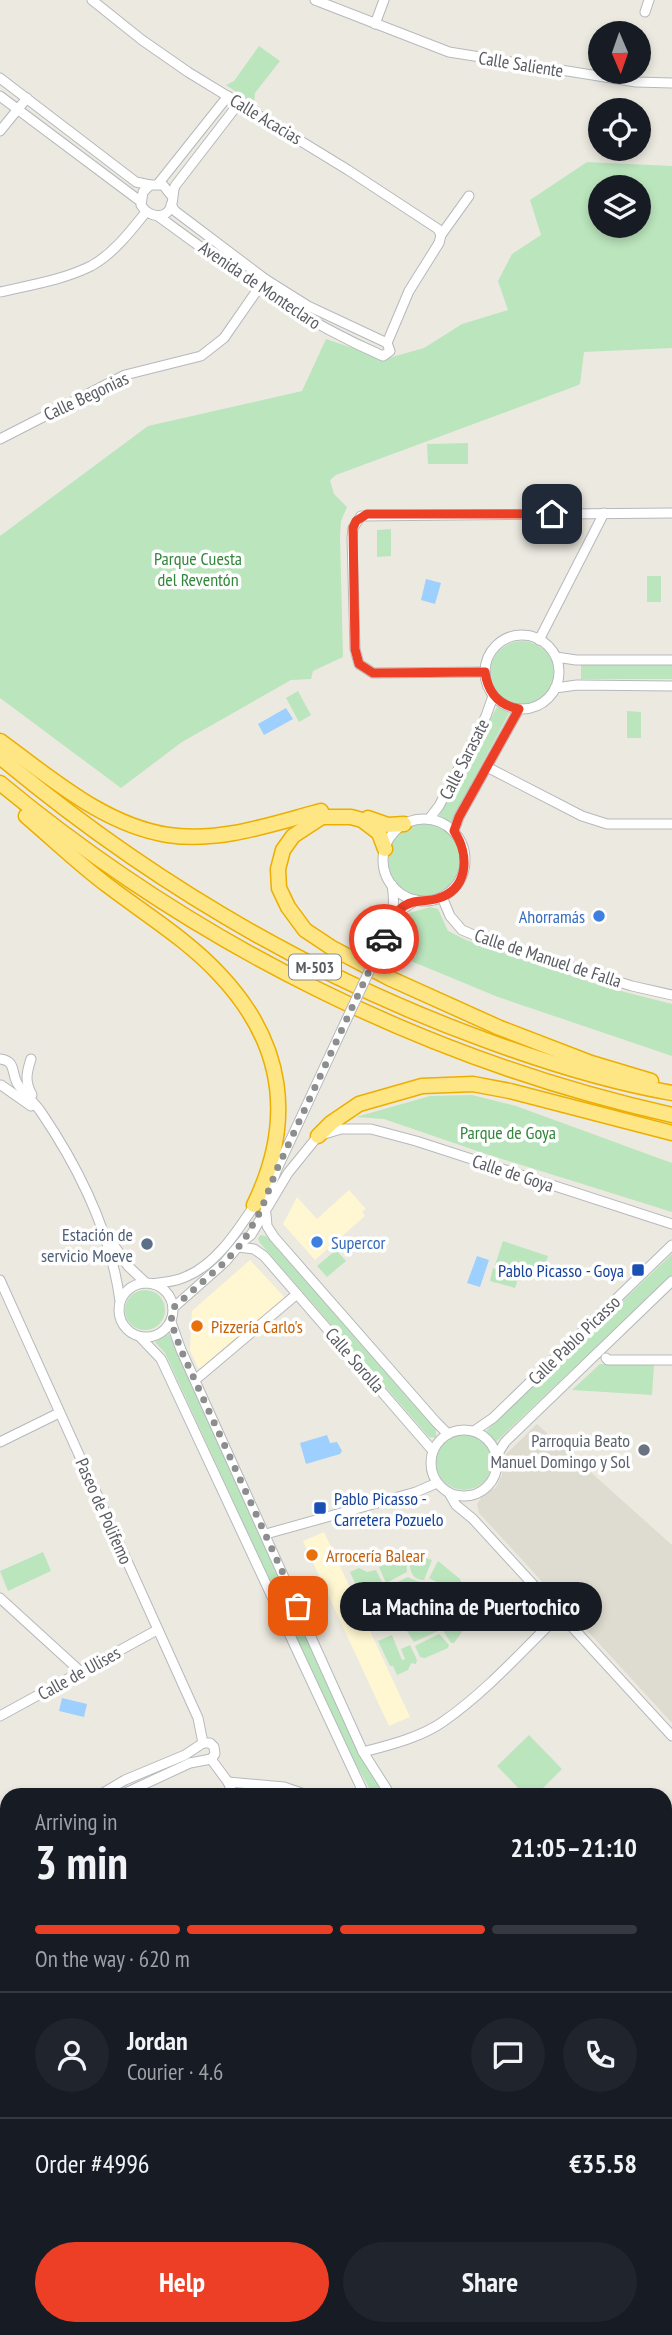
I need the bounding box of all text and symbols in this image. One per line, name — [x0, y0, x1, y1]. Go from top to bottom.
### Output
north arrow — [588, 21, 651, 84]
map controls — [588, 21, 651, 238]
street label: Calle Saliente — [477, 46, 565, 82]
street label: Calle Acacias — [226, 89, 306, 149]
button: locate — [588, 98, 651, 161]
button: layers — [588, 175, 651, 238]
street label: Avenida de Monteclaro — [195, 236, 325, 334]
street label: Calle Begonias — [40, 366, 132, 426]
pin — [522, 484, 582, 544]
icon: home — [533, 495, 571, 533]
park label: Parque Cuesta del Reventón — [154, 547, 242, 591]
street label: Calle Sarasate — [434, 715, 494, 803]
courier — [349, 904, 419, 974]
place label: Ahorramás — [519, 905, 585, 928]
marker: Ahorramás — [591, 908, 607, 924]
icon: car — [365, 920, 403, 958]
street label: Calle de Manuel de Falla — [472, 923, 624, 993]
road number: M-503 — [289, 954, 341, 979]
park label: Parque de Goya — [460, 1121, 556, 1144]
street label: Calle de Goya — [469, 1149, 557, 1197]
place label: Estación de servicio Moeve — [41, 1223, 133, 1267]
place label: Supercor — [331, 1231, 386, 1254]
marker: Supercor — [309, 1234, 325, 1250]
marker: Estación de servicio Moeve — [139, 1236, 155, 1252]
place label: Pablo Picasso - Goya — [498, 1259, 624, 1282]
marker: Pablo Picasso - Goya — [630, 1262, 646, 1278]
street label: Calle Pablo Picasso — [523, 1290, 625, 1390]
place label: Pizzería Carlo's — [211, 1315, 303, 1338]
marker: Pizzería Carlo's — [189, 1318, 205, 1334]
street label: Calle Sorolla — [321, 1323, 389, 1397]
place label: Parroquia Beato Manuel Domingo y Sol — [490, 1429, 631, 1473]
marker: Parroquia Beato Manuel Domingo y Sol — [636, 1442, 652, 1458]
street label: Paseo de Polifemo — [70, 1454, 138, 1568]
place label: Pablo Picasso - Carretera Pozuelo — [334, 1487, 444, 1531]
marker: Pablo Picasso - Carretera Pozuelo — [312, 1500, 328, 1516]
place label: Arrocería Balear — [326, 1544, 425, 1567]
marker: Arrocería Balear — [304, 1547, 320, 1563]
pin — [268, 1576, 328, 1636]
callout: La Machina de Puertochico — [340, 1582, 602, 1630]
icon: bag — [279, 1587, 317, 1625]
text: La Machina de Puertochico — [362, 1592, 580, 1621]
street label: Calle de Ulises — [34, 1641, 124, 1705]
text: Arriving in — [35, 1807, 117, 1836]
text: 21:05–21:10 — [510, 1831, 637, 1864]
text: 3 min — [35, 1832, 128, 1892]
text: On the way · 620 m — [35, 1944, 190, 1973]
button: person — [35, 2018, 109, 2092]
button: chat — [471, 2018, 545, 2092]
button: phone — [563, 2018, 637, 2092]
text: Jordan — [127, 2024, 188, 2057]
text: Courier · 4.6 — [127, 2057, 223, 2086]
text: Order #4996 — [35, 2147, 150, 2180]
text: €35.58 — [569, 2147, 637, 2180]
button: Help — [35, 2242, 329, 2322]
button: Share — [343, 2242, 637, 2322]

